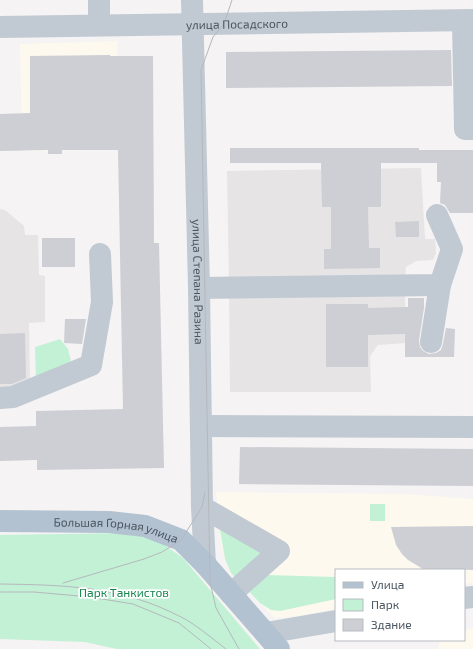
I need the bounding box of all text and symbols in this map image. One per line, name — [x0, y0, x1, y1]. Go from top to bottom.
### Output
street label: улица Посадского — [186, 16, 288, 32]
street label: улица Степана Разина — [189, 219, 207, 345]
street label: Большая Горная улица — [53, 514, 180, 545]
legend — [335, 569, 465, 641]
text: Улица — [371, 577, 404, 591]
park label: Парк Танкистов — [79, 585, 169, 599]
text: Парк — [371, 597, 400, 611]
text: Здание — [371, 617, 412, 631]

